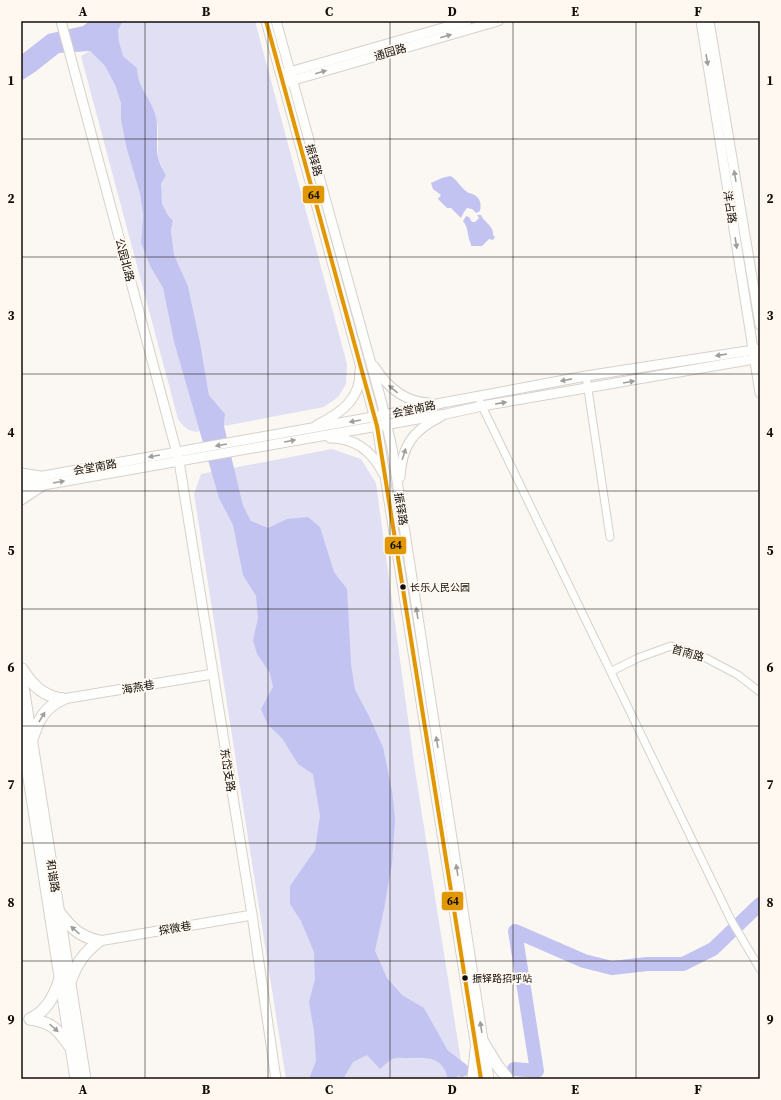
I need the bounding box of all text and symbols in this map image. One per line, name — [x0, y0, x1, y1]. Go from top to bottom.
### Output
text: A — [79, 3, 88, 20]
text: B — [202, 3, 211, 20]
text: C — [325, 3, 333, 20]
text: D — [447, 3, 457, 20]
text: E — [571, 3, 579, 20]
text: F — [694, 3, 702, 20]
one-way arrow — [440, 33, 452, 39]
street label: 通园路 — [372, 41, 408, 64]
one-way arrow — [704, 53, 710, 66]
one-way arrow — [315, 69, 327, 75]
text: 1 — [7, 72, 15, 89]
text: 1 — [766, 72, 774, 89]
street label: 振铎路 — [302, 142, 325, 178]
one-way arrow — [732, 170, 738, 182]
line badge: 64 — [302, 185, 325, 204]
text: 64 — [308, 188, 320, 203]
text: 2 — [7, 190, 15, 207]
street label: 洋占路 — [720, 190, 739, 225]
text: 2 — [766, 190, 774, 207]
street label: 公园北路 — [112, 237, 137, 283]
one-way arrow — [733, 237, 739, 249]
text: 3 — [7, 307, 15, 324]
text: 3 — [766, 307, 774, 324]
one-way arrow — [715, 352, 728, 358]
one-way arrow — [559, 377, 572, 383]
one-way arrow — [623, 378, 635, 384]
one-way arrow — [388, 385, 398, 394]
street label: 会堂南路 — [391, 398, 437, 421]
one-way arrow — [495, 400, 507, 406]
one-way arrow — [349, 418, 362, 424]
text: 4 — [7, 424, 15, 441]
text: 4 — [766, 424, 774, 441]
one-way arrow — [284, 438, 296, 444]
one-way arrow — [215, 442, 227, 448]
one-way arrow — [401, 448, 407, 460]
one-way arrow — [148, 454, 160, 460]
street label: 会堂南路 — [72, 456, 118, 479]
one-way arrow — [53, 479, 66, 485]
street label: 振铎路 — [391, 492, 410, 527]
line badge: 64 — [384, 536, 407, 555]
text: 64 — [390, 538, 402, 553]
text: 5 — [7, 542, 15, 559]
text: 5 — [766, 542, 774, 559]
place label: 长乐人民公园 — [410, 581, 470, 594]
marker: 长乐人民公园 — [398, 582, 408, 592]
one-way arrow — [414, 607, 420, 620]
street label: 首南路 — [670, 642, 706, 665]
text: 6 — [7, 659, 15, 676]
text: 6 — [766, 659, 774, 676]
street label: 海燕巷 — [121, 677, 156, 698]
one-way arrow — [39, 711, 46, 723]
one-way arrow — [434, 736, 440, 748]
street label: 东岱支路 — [217, 747, 238, 793]
text: 7 — [7, 776, 15, 793]
text: 7 — [766, 776, 774, 793]
street label: 和谐路 — [43, 859, 62, 894]
one-way arrow — [454, 864, 460, 876]
line badge: 64 — [441, 891, 464, 911]
text: 8 — [7, 894, 15, 911]
text: 64 — [447, 894, 459, 909]
text: 8 — [766, 894, 774, 911]
street label: 探微巷 — [158, 918, 193, 939]
one-way arrow — [70, 925, 80, 935]
place label: 振铎路招呼站 — [472, 972, 532, 985]
marker: 振铎路招呼站 — [460, 973, 470, 983]
text: 9 — [7, 1011, 15, 1028]
text: 9 — [766, 1011, 774, 1028]
one-way arrow — [478, 1021, 484, 1033]
one-way arrow — [49, 1024, 59, 1033]
text: A — [79, 1081, 88, 1098]
text: B — [202, 1081, 211, 1098]
text: C — [325, 1081, 333, 1098]
text: D — [447, 1081, 457, 1098]
text: E — [571, 1081, 579, 1098]
text: F — [694, 1081, 702, 1098]

